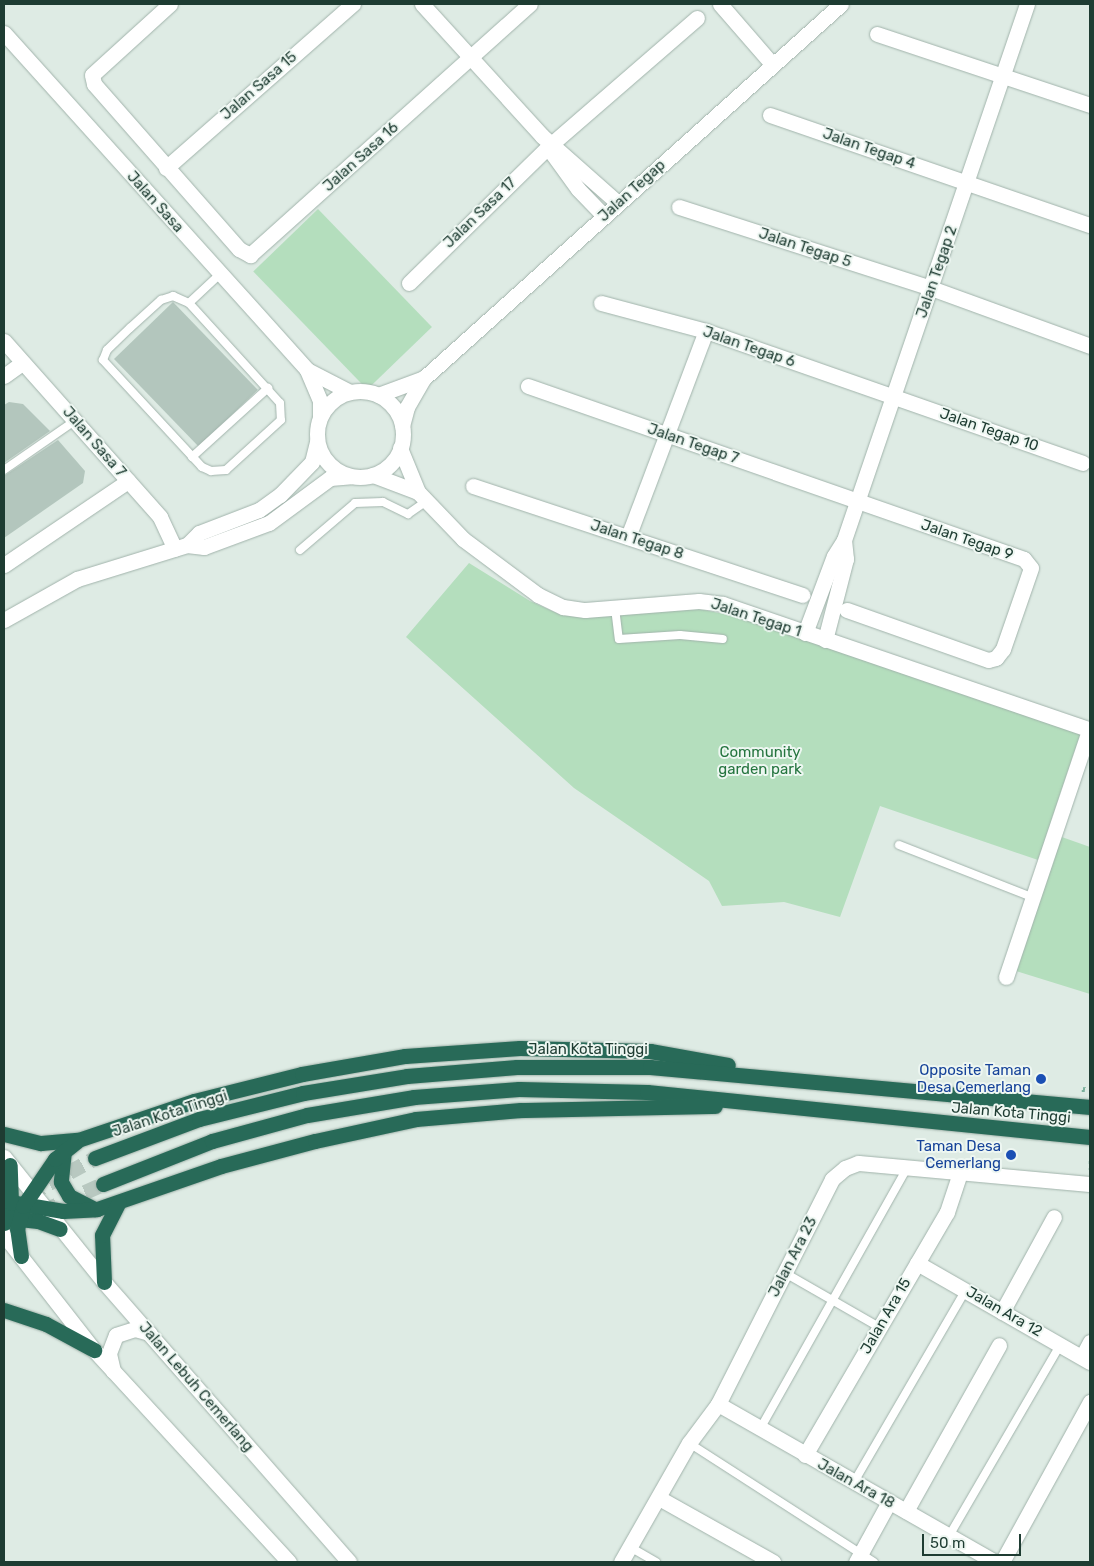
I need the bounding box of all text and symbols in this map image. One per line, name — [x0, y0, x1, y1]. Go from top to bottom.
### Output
street label: Jalan Sasa 15 — [217, 48, 301, 124]
street label: Jalan Sasa 16 — [320, 118, 402, 196]
street label: Jalan Tegap 4 — [820, 125, 918, 173]
street label: Jalan Tegap — [595, 156, 669, 226]
street label: Jalan Sasa — [123, 168, 187, 236]
street label: Jalan Sasa 17 — [440, 174, 520, 252]
street label: Jalan Tegap 2 — [913, 223, 961, 321]
street label: Jalan Tegap 5 — [756, 224, 854, 272]
street label: Jalan Tegap 6 — [700, 323, 798, 371]
street label: Jalan Sasa 7 — [59, 403, 129, 481]
street label: Jalan Tegap 10 — [937, 405, 1041, 455]
street label: Jalan Tegap 7 — [645, 420, 741, 468]
street label: Jalan Tegap 8 — [588, 516, 686, 564]
street label: Jalan Tegap 9 — [918, 516, 1016, 564]
street label: Jalan Tegap 1 — [708, 595, 804, 641]
park label: Community garden park — [718, 743, 802, 778]
street label: Jalan Kota Tinggi — [528, 1041, 648, 1059]
place label: Opposite Taman Desa Cemerlang — [917, 1061, 1031, 1096]
marker: Opposite Taman Desa Cemerlang — [1035, 1073, 1047, 1085]
street label: Jalan Kota Tinggi — [110, 1087, 230, 1141]
street label: Jalan Kota Tinggi — [950, 1099, 1072, 1127]
place label: Taman Desa Cemerlang — [916, 1137, 1001, 1172]
marker: Taman Desa Cemerlang — [1005, 1149, 1017, 1161]
street label: Jalan Ara 23 — [765, 1214, 821, 1300]
street label: Jalan Ara 15 — [857, 1275, 915, 1357]
street label: Jalan Ara 12 — [963, 1283, 1045, 1341]
street label: Jalan Lebuh Cemerlang — [135, 1319, 257, 1455]
street label: Jalan Ara 18 — [814, 1455, 898, 1513]
scale bar — [924, 1524, 1023, 1556]
text: 50 m — [930, 1534, 965, 1552]

